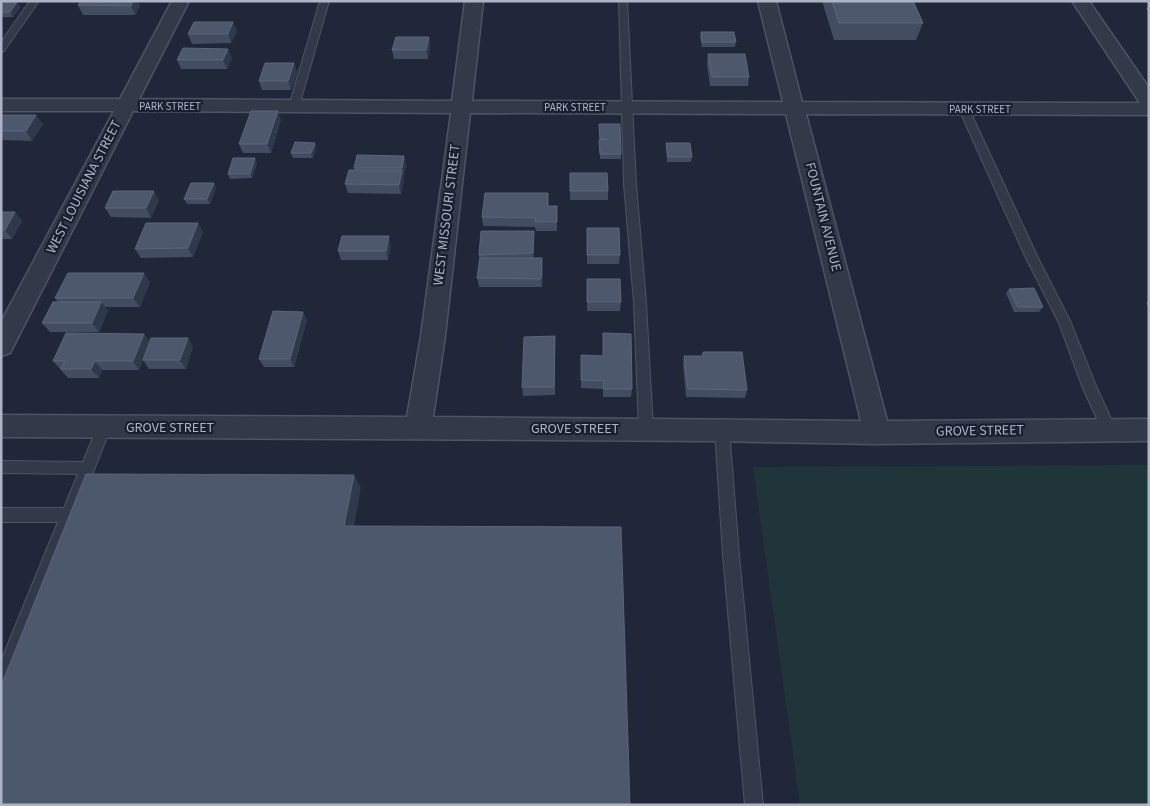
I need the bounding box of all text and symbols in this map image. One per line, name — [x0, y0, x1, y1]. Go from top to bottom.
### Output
street label: PARK STREET — [139, 99, 201, 114]
street label: PARK STREET — [544, 100, 606, 115]
street label: PARK STREET — [949, 102, 1011, 117]
street label: WEST LOUISIANA STREET — [42, 116, 127, 257]
street label: WEST MISSOURI STREET — [428, 143, 466, 287]
street label: FOUNTAIN AVENUE — [800, 160, 846, 274]
street label: GROVE STREET — [126, 418, 215, 438]
street label: GROVE STREET — [531, 419, 620, 439]
street label: GROVE STREET — [936, 420, 1025, 442]

